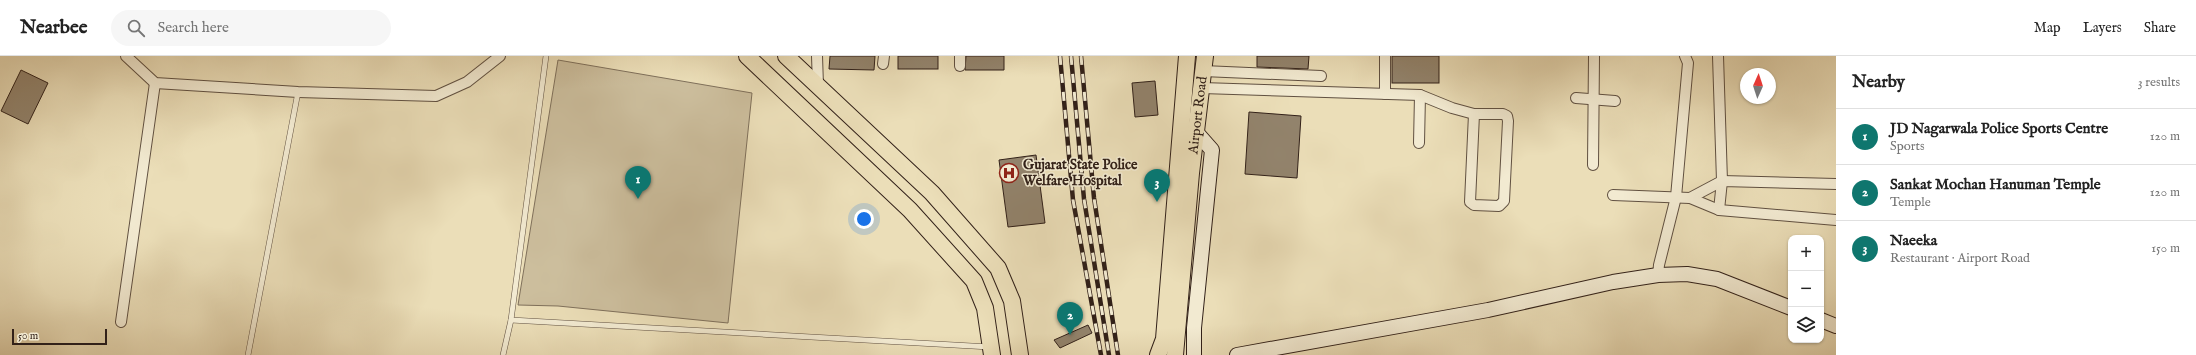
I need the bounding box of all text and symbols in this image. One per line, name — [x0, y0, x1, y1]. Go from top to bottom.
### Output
search box — [111, 10, 391, 46]
text: Nearbee — [20, 16, 87, 40]
icon: search — [125, 17, 147, 39]
text: Search here — [157, 18, 229, 37]
text: Map — [2034, 19, 2061, 37]
text: Layers — [2083, 19, 2122, 37]
text: Share — [2144, 19, 2176, 37]
north arrow — [1740, 68, 1776, 104]
text: Nearby — [1852, 72, 1905, 93]
text: 3 results — [2138, 74, 2180, 91]
street label: Airport Road — [1184, 75, 1212, 156]
text: JD Nagarwala Police Sports Centre — [1890, 119, 2108, 138]
text: 1 — [1863, 128, 1867, 145]
text: 120 m — [2150, 128, 2180, 145]
text: Sports — [1890, 138, 1925, 155]
place label: Gujarat State Police Welfare Hospital — [1022, 156, 1138, 190]
hospital icon: Gujarat State Police Welfare Hospital — [998, 162, 1020, 184]
pin: 1 — [625, 166, 651, 199]
pin: 3 — [1144, 169, 1170, 202]
text: Sankat Mochan Hanuman Temple — [1890, 175, 2101, 194]
text: 2 — [1862, 184, 1868, 201]
text: 120 m — [2150, 184, 2180, 201]
text: Temple — [1890, 194, 1931, 211]
your location — [854, 209, 874, 229]
text: Naeeka — [1890, 231, 1937, 250]
map controls — [1788, 235, 1824, 343]
button: + — [1788, 235, 1824, 271]
text: 3 — [1863, 240, 1867, 257]
text: 150 m — [2151, 240, 2180, 257]
text: Restaurant · Airport Road — [1890, 250, 2030, 267]
button: − — [1788, 271, 1824, 307]
pin: 2 — [1057, 302, 1083, 335]
button: layers — [1788, 307, 1824, 343]
scale bar — [12, 327, 107, 346]
text: 50 m — [18, 329, 38, 343]

